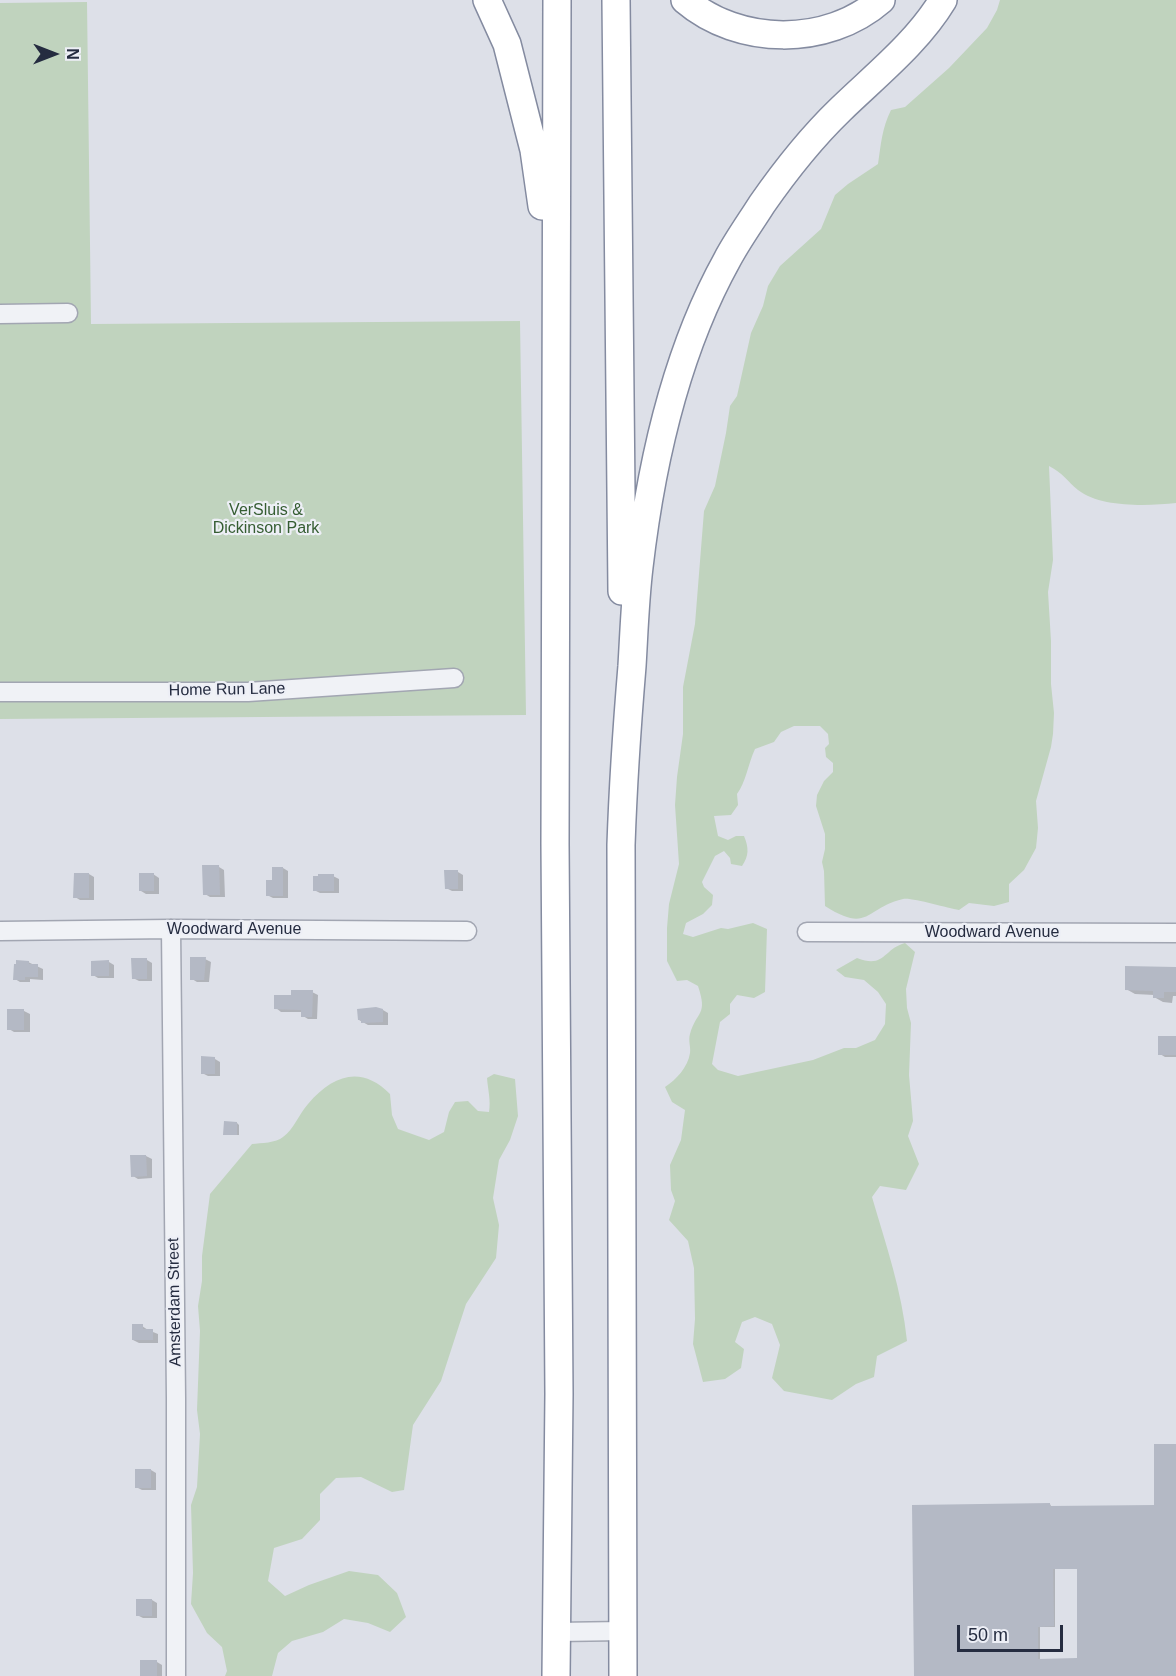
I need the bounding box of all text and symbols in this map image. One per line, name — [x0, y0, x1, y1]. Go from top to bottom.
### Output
north arrow — [24, 24, 84, 84]
text: N — [64, 48, 81, 60]
park label: VerSluis & Dickinson Park — [213, 501, 319, 539]
street label: Home Run Lane — [169, 679, 285, 701]
street label: Woodward Avenue — [167, 920, 301, 940]
street label: Woodward Avenue — [925, 923, 1059, 943]
street label: Amsterdam Street — [164, 1237, 186, 1367]
scale bar — [960, 1613, 1066, 1651]
text: 50 m — [968, 1625, 1008, 1645]

